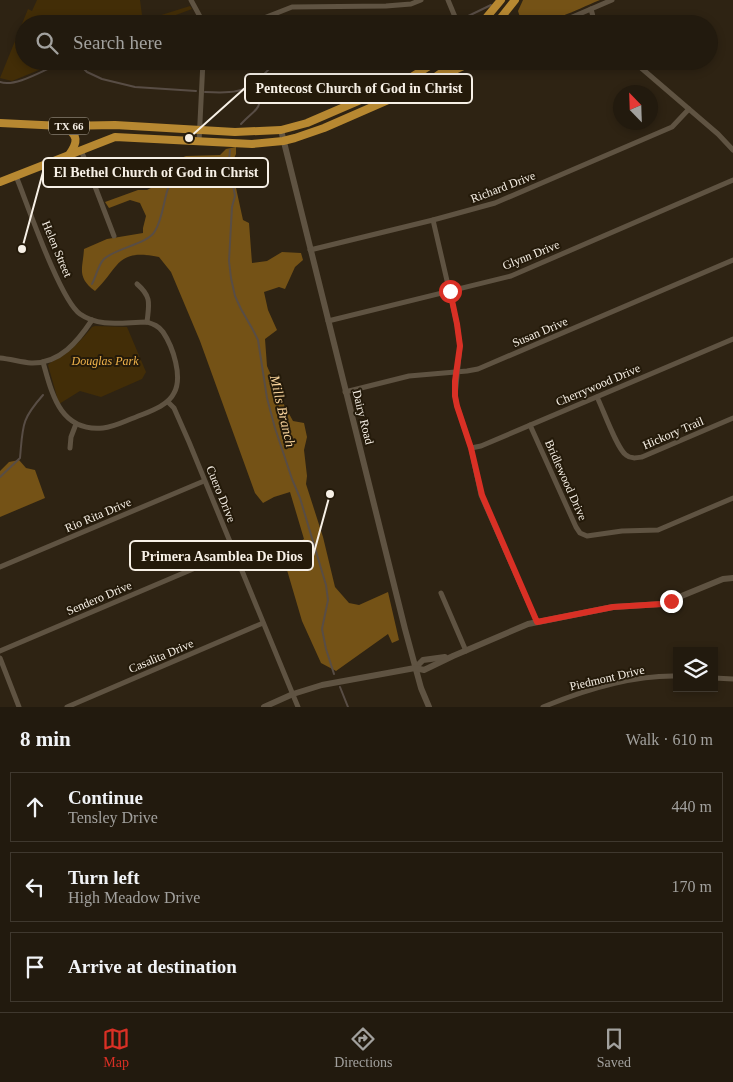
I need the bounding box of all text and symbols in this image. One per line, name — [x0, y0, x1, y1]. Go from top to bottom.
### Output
search box — [15, 15, 718, 70]
icon: search — [33, 29, 61, 57]
text: Search here — [73, 32, 162, 53]
callout: Pentecost Church of God in Christ — [245, 74, 472, 103]
text: Pentecost Church of God in Christ — [255, 81, 463, 96]
north arrow — [613, 85, 658, 130]
road number: TX 66 — [49, 118, 89, 134]
callout: El Bethel Church of God in Christ — [43, 158, 268, 187]
text: El Bethel Church of God in Christ — [53, 165, 259, 180]
street label: Richard Drive — [469, 168, 537, 206]
street label: Helen Street — [39, 219, 75, 280]
street label: Glynn Drive — [500, 237, 562, 273]
route start — [439, 280, 462, 303]
street label: Susan Drive — [510, 314, 570, 350]
park label: Douglas Park — [71, 354, 139, 368]
street label: Cherrywood Drive — [554, 361, 642, 409]
water label: Mills Branch — [267, 373, 298, 449]
street label: Dairy Road — [349, 388, 377, 446]
street label: Hickory Trail — [640, 414, 706, 452]
street label: Bridlewood Drive — [542, 437, 590, 523]
street label: Cuero Drive — [203, 464, 239, 524]
street label: Rio Rita Drive — [63, 495, 133, 535]
callout: Primera Asamblea De Dios — [130, 541, 313, 570]
text: Primera Asamblea De Dios — [141, 549, 303, 564]
street label: Sendero Drive — [64, 578, 134, 618]
route end — [660, 590, 683, 613]
street label: Casalita Drive — [127, 636, 195, 676]
map controls — [673, 647, 718, 692]
button: layers — [673, 647, 718, 692]
street label: Piedmont Drive — [568, 663, 646, 693]
text: 8 min — [20, 727, 71, 751]
text: Walk · 610 m — [626, 731, 713, 748]
text: Continue — [68, 787, 143, 808]
icon: ahead — [21, 793, 49, 821]
text: 440 m — [672, 798, 712, 815]
text: Tensley Drive — [68, 809, 158, 826]
text: Turn left — [68, 867, 140, 888]
icon: left — [21, 873, 49, 901]
text: 170 m — [672, 878, 712, 895]
text: High Meadow Drive — [68, 889, 200, 906]
icon: arrive — [21, 953, 49, 981]
text: Arrive at destination — [68, 956, 237, 977]
tab: Map — [102, 1025, 130, 1071]
tab: Directions — [334, 1025, 393, 1071]
tab: Saved — [597, 1025, 631, 1071]

